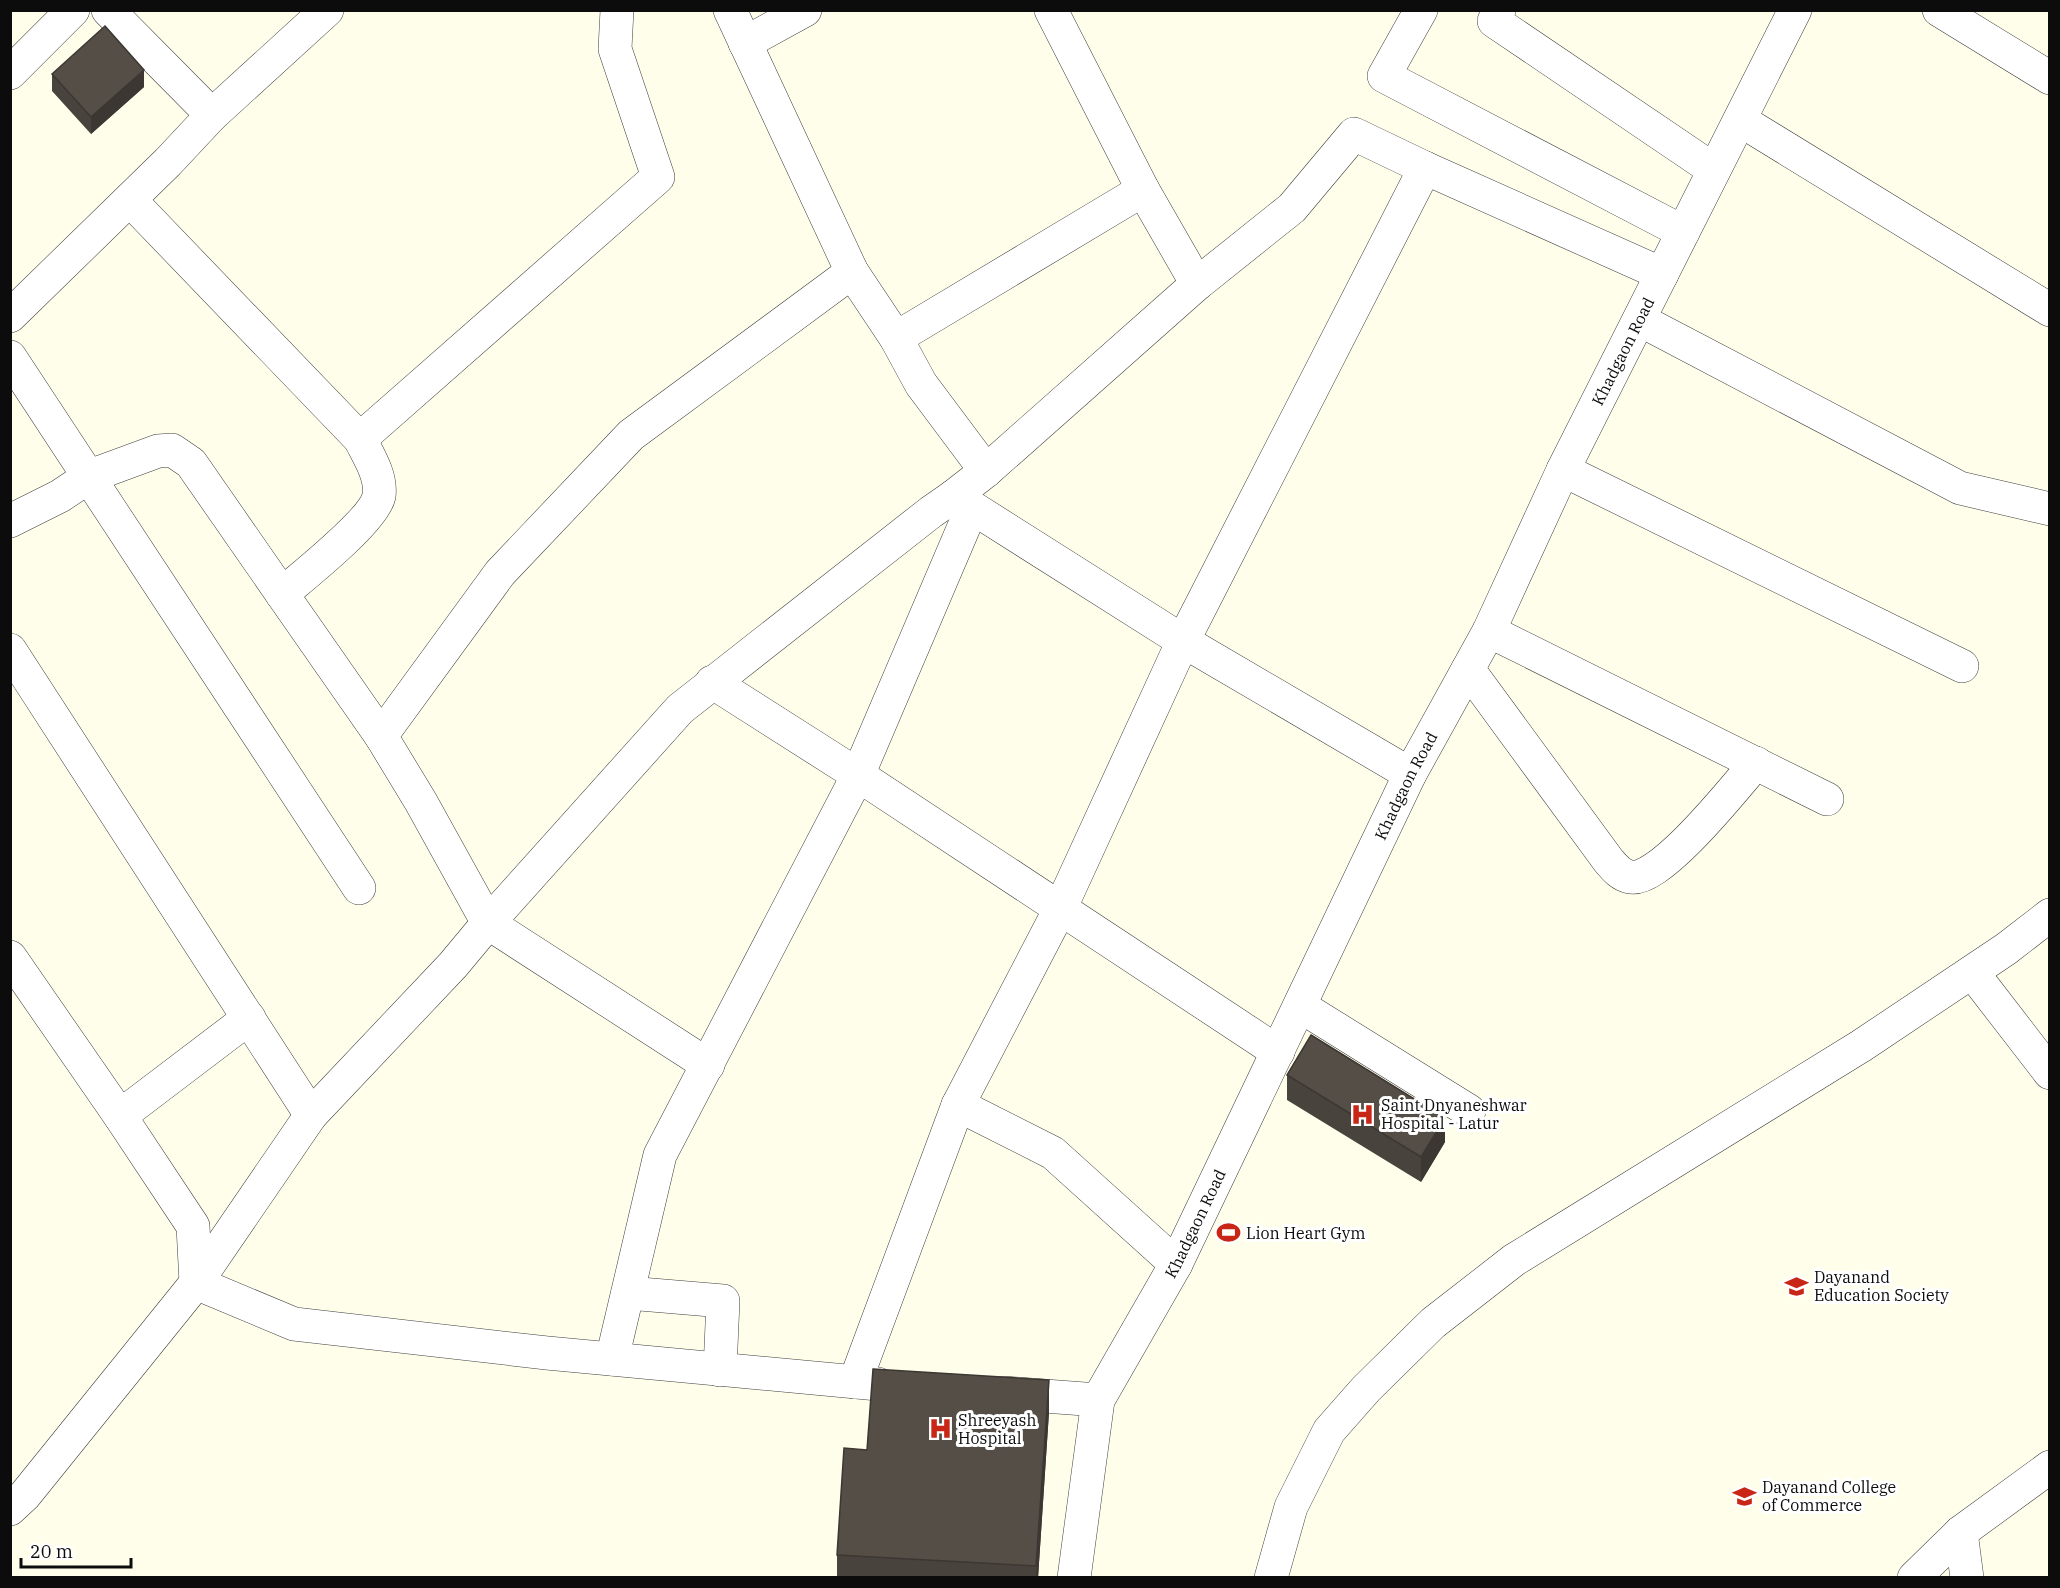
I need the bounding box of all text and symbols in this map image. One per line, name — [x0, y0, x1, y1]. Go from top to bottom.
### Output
street label: Khadgaon Road — [1587, 294, 1659, 409]
street label: Khadgaon Road — [1370, 728, 1442, 843]
place label: Saint Dnyaneshwar Hospital - Latur — [1381, 1095, 1527, 1133]
hospital icon: Saint Dnyaneshwar Hospital - Latur — [1350, 1101, 1376, 1127]
street label: Khadgaon Road — [1160, 1166, 1230, 1282]
sports icon: Lion Heart Gym — [1215, 1220, 1241, 1246]
place label: Lion Heart Gym — [1246, 1223, 1366, 1243]
place label: Dayanand Education Society — [1814, 1267, 1949, 1305]
school or university icon: Dayanand Education Society — [1783, 1273, 1809, 1299]
place label: Shreeyash Hospital — [958, 1410, 1036, 1448]
hospital icon: Shreeyash Hospital — [927, 1416, 953, 1442]
place label: Dayanand College of Commerce — [1762, 1477, 1896, 1515]
school or university icon: Dayanand College of Commerce — [1731, 1483, 1757, 1509]
scale bar — [21, 1531, 130, 1569]
text: 20 m — [30, 1540, 73, 1563]

